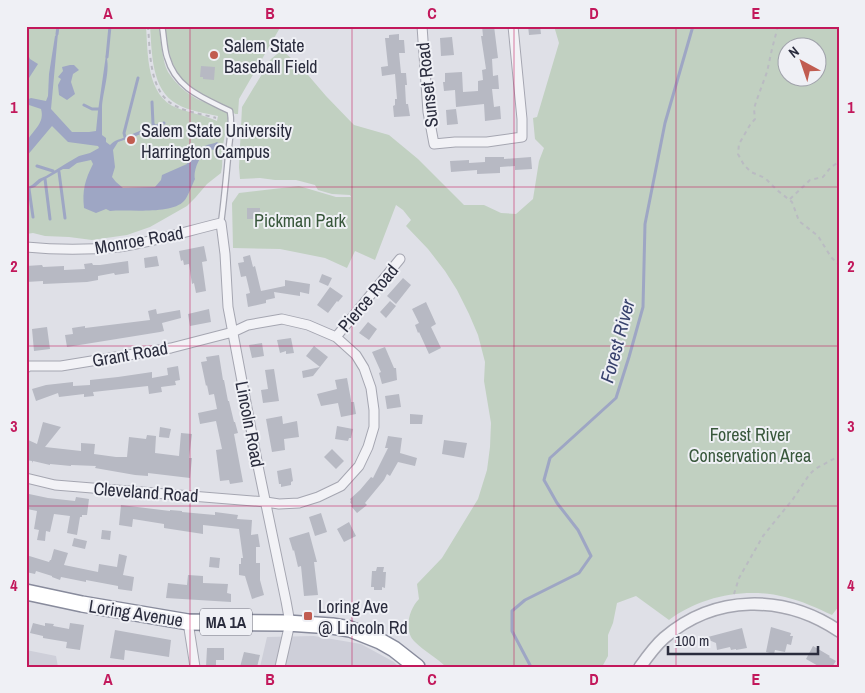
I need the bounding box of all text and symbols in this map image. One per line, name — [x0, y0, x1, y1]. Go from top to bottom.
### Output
text: A — [103, 2, 113, 24]
text: B — [265, 2, 275, 24]
text: C — [427, 2, 437, 24]
text: D — [589, 2, 599, 24]
text: E — [752, 2, 761, 24]
place label: Salem State Baseball Field — [224, 33, 318, 79]
north arrow — [778, 38, 828, 88]
street label: Sunset Road — [410, 41, 444, 129]
text: N — [785, 42, 803, 62]
marker: Salem State Baseball Field — [208, 49, 220, 61]
text: 1 — [10, 96, 18, 118]
text: 1 — [847, 96, 855, 118]
place label: Salem State University Harrington Campus — [141, 118, 293, 164]
marker: Salem State University Harrington Campus — [125, 134, 137, 146]
park label: Pickman Park — [254, 208, 347, 233]
street label: Monroe Road — [93, 220, 185, 260]
text: 2 — [10, 255, 18, 277]
text: 2 — [847, 255, 855, 277]
street label: Pierce Road — [332, 259, 404, 337]
water label: Forest River — [593, 296, 641, 385]
street label: Grant Road — [90, 335, 170, 373]
street label: Lincoln Road — [229, 379, 271, 469]
text: 3 — [10, 415, 18, 437]
text: 3 — [847, 415, 855, 437]
park label: Forest River Conservation Area — [689, 422, 811, 468]
street label: Cleveland Road — [93, 476, 199, 508]
text: 4 — [10, 574, 18, 596]
text: 4 — [847, 574, 855, 596]
street label: Loring Avenue — [87, 593, 185, 633]
place label: Loring Ave @ Lincoln Rd — [318, 594, 408, 640]
road number: MA 1A — [200, 608, 252, 636]
marker: Loring Ave @ Lincoln Rd — [302, 610, 314, 622]
scale bar — [668, 623, 818, 655]
text: 100 m — [675, 630, 709, 651]
text: A — [103, 668, 113, 690]
text: B — [265, 668, 275, 690]
text: C — [427, 668, 437, 690]
text: D — [589, 668, 599, 690]
text: E — [752, 668, 761, 690]

